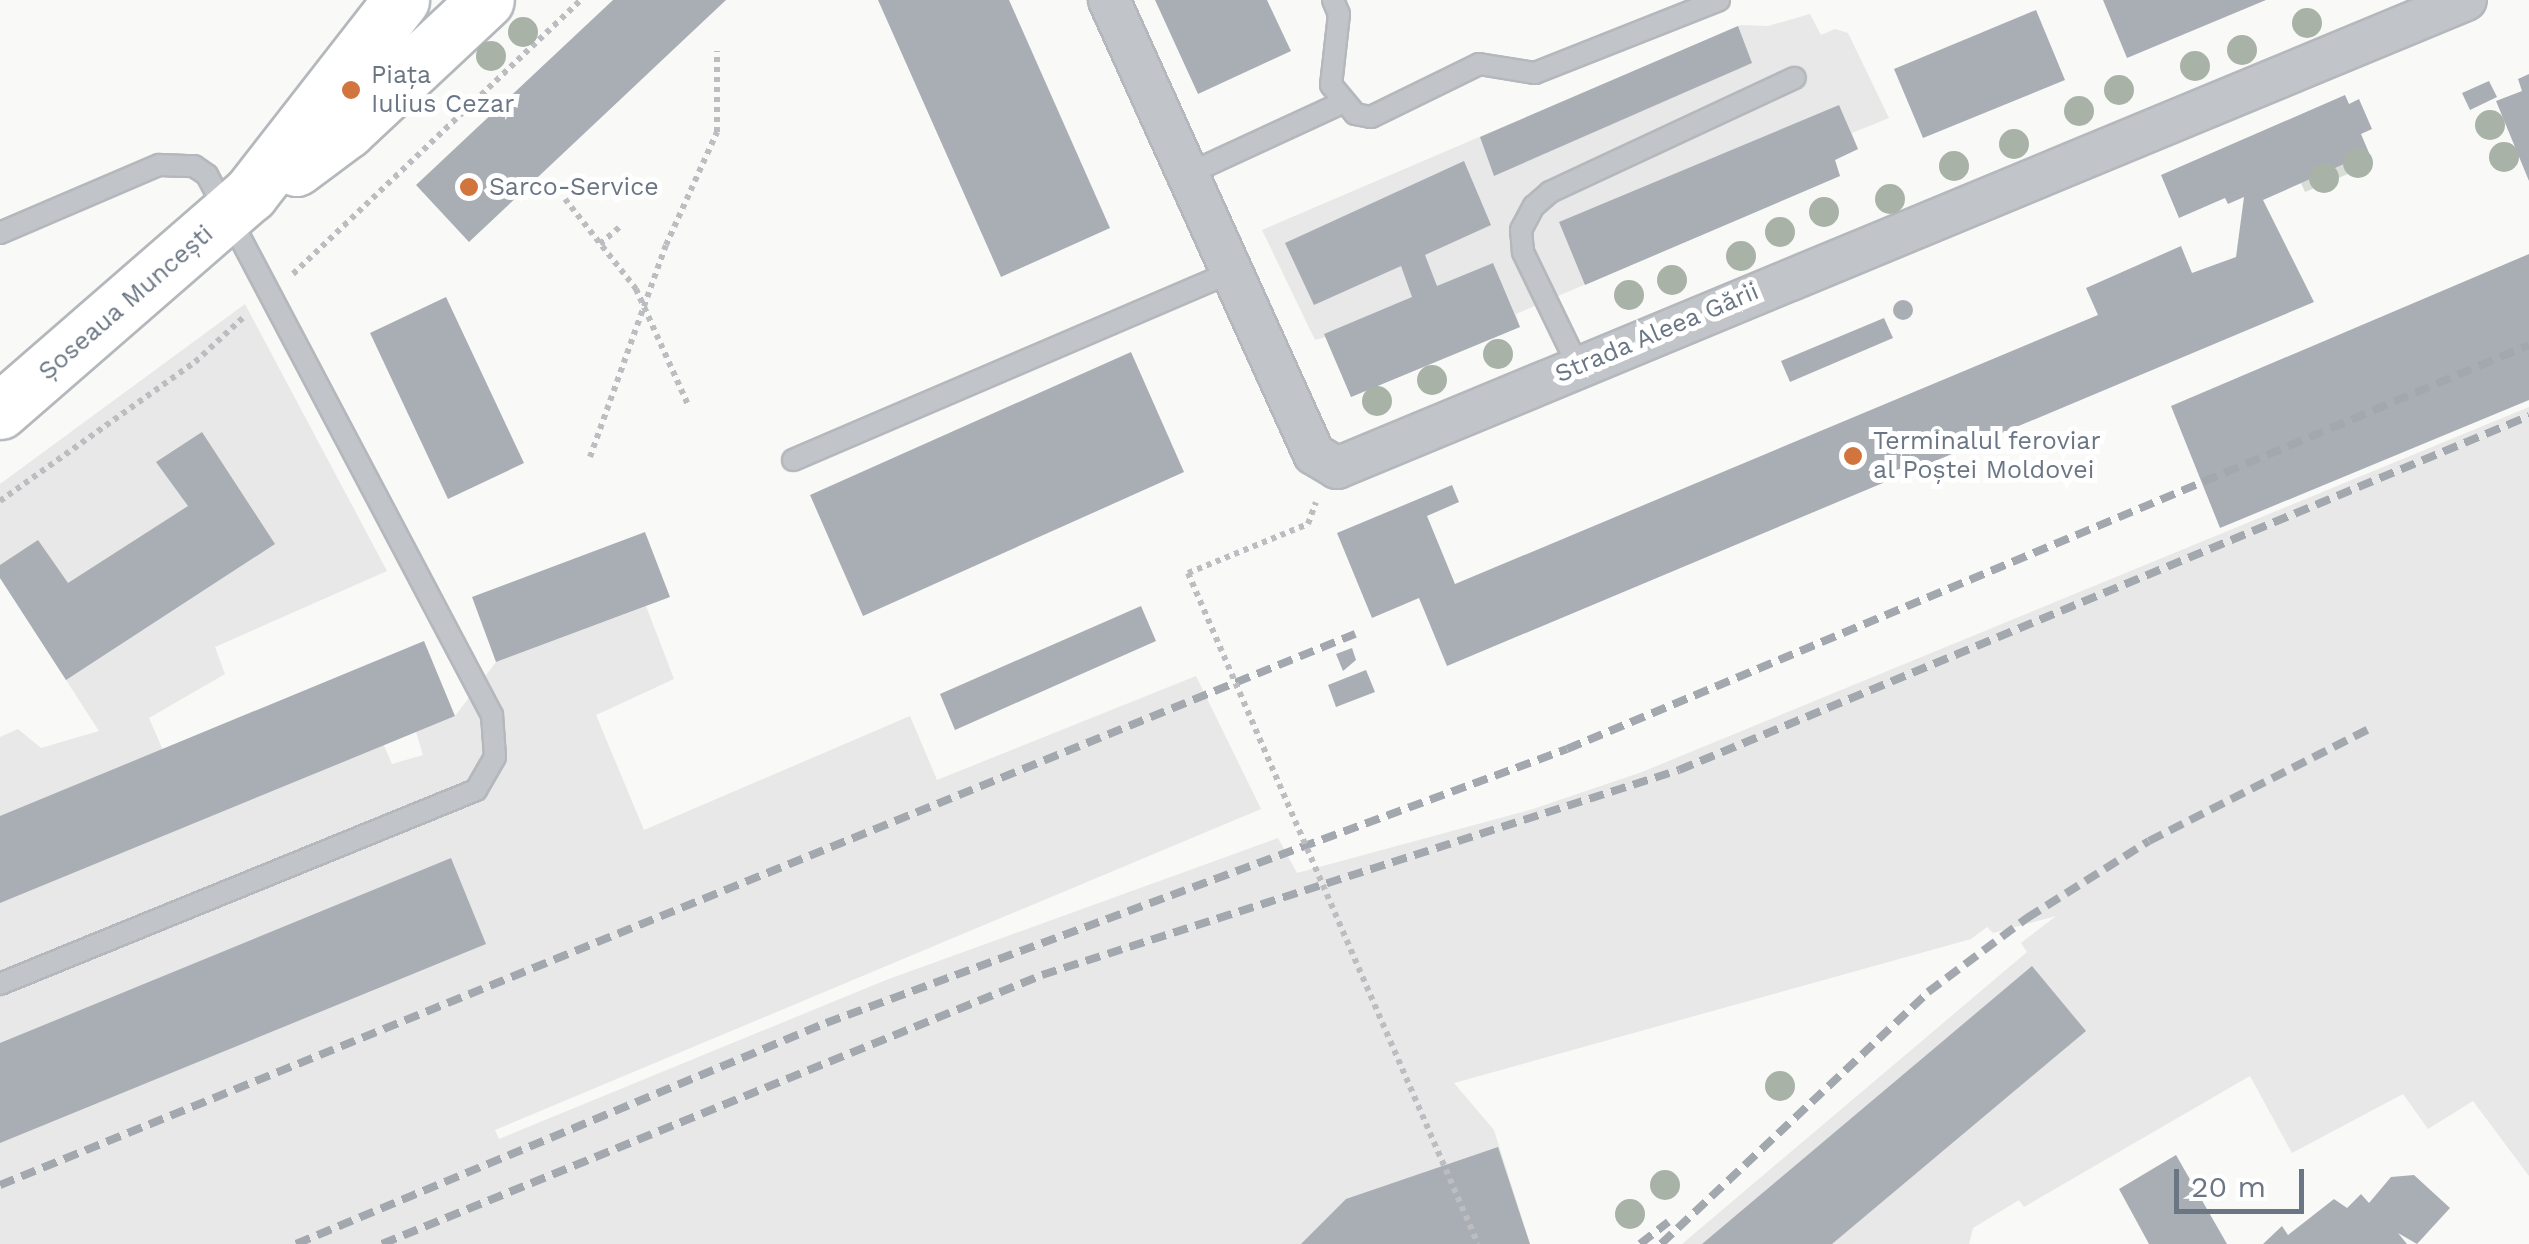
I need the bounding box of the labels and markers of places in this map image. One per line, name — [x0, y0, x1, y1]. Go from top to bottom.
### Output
place label: Piața Iulius Cezar — [371, 61, 514, 120]
marker: Piața Iulius Cezar — [340, 79, 362, 101]
place label: Sarco-Service — [489, 172, 659, 202]
marker: Sarco-Service — [458, 176, 480, 198]
place label: Terminalul feroviar al Poștei Moldovei — [1873, 427, 2102, 486]
marker: Terminalul feroviar al Poștei Moldovei — [1842, 445, 1864, 467]

